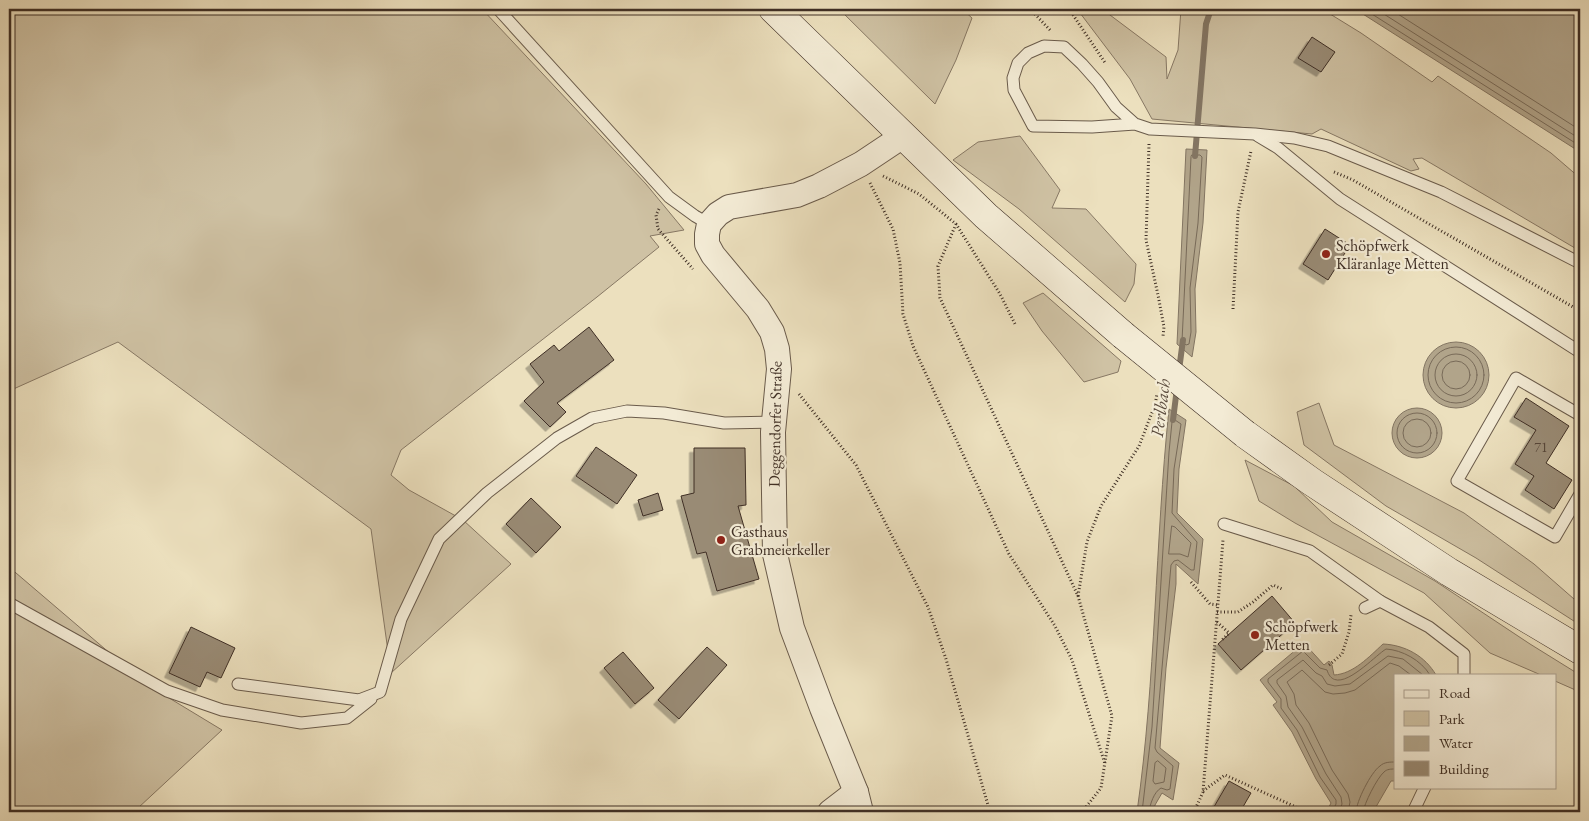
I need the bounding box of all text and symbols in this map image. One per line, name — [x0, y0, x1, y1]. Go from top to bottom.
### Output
place label: Schöpfwerk Kläranlage Metten — [1336, 235, 1450, 274]
marker: Schöpfwerk Kläranlage Metten — [1320, 248, 1332, 260]
street label: Deggendorfer Straße — [763, 361, 787, 487]
water label: Perlbach — [1145, 377, 1175, 439]
house number: 71 — [1534, 438, 1548, 456]
place label: Gasthaus Grabmeierkeller — [731, 521, 830, 560]
marker: Gasthaus Grabmeierkeller — [715, 534, 727, 546]
place label: Schöpfwerk Metten — [1265, 616, 1339, 655]
marker: Schöpfwerk Metten — [1249, 629, 1261, 641]
legend — [1394, 674, 1556, 788]
text: Road — [1439, 683, 1471, 702]
text: Park — [1439, 709, 1466, 728]
text: Water — [1439, 733, 1473, 752]
text: Building — [1439, 759, 1489, 778]

